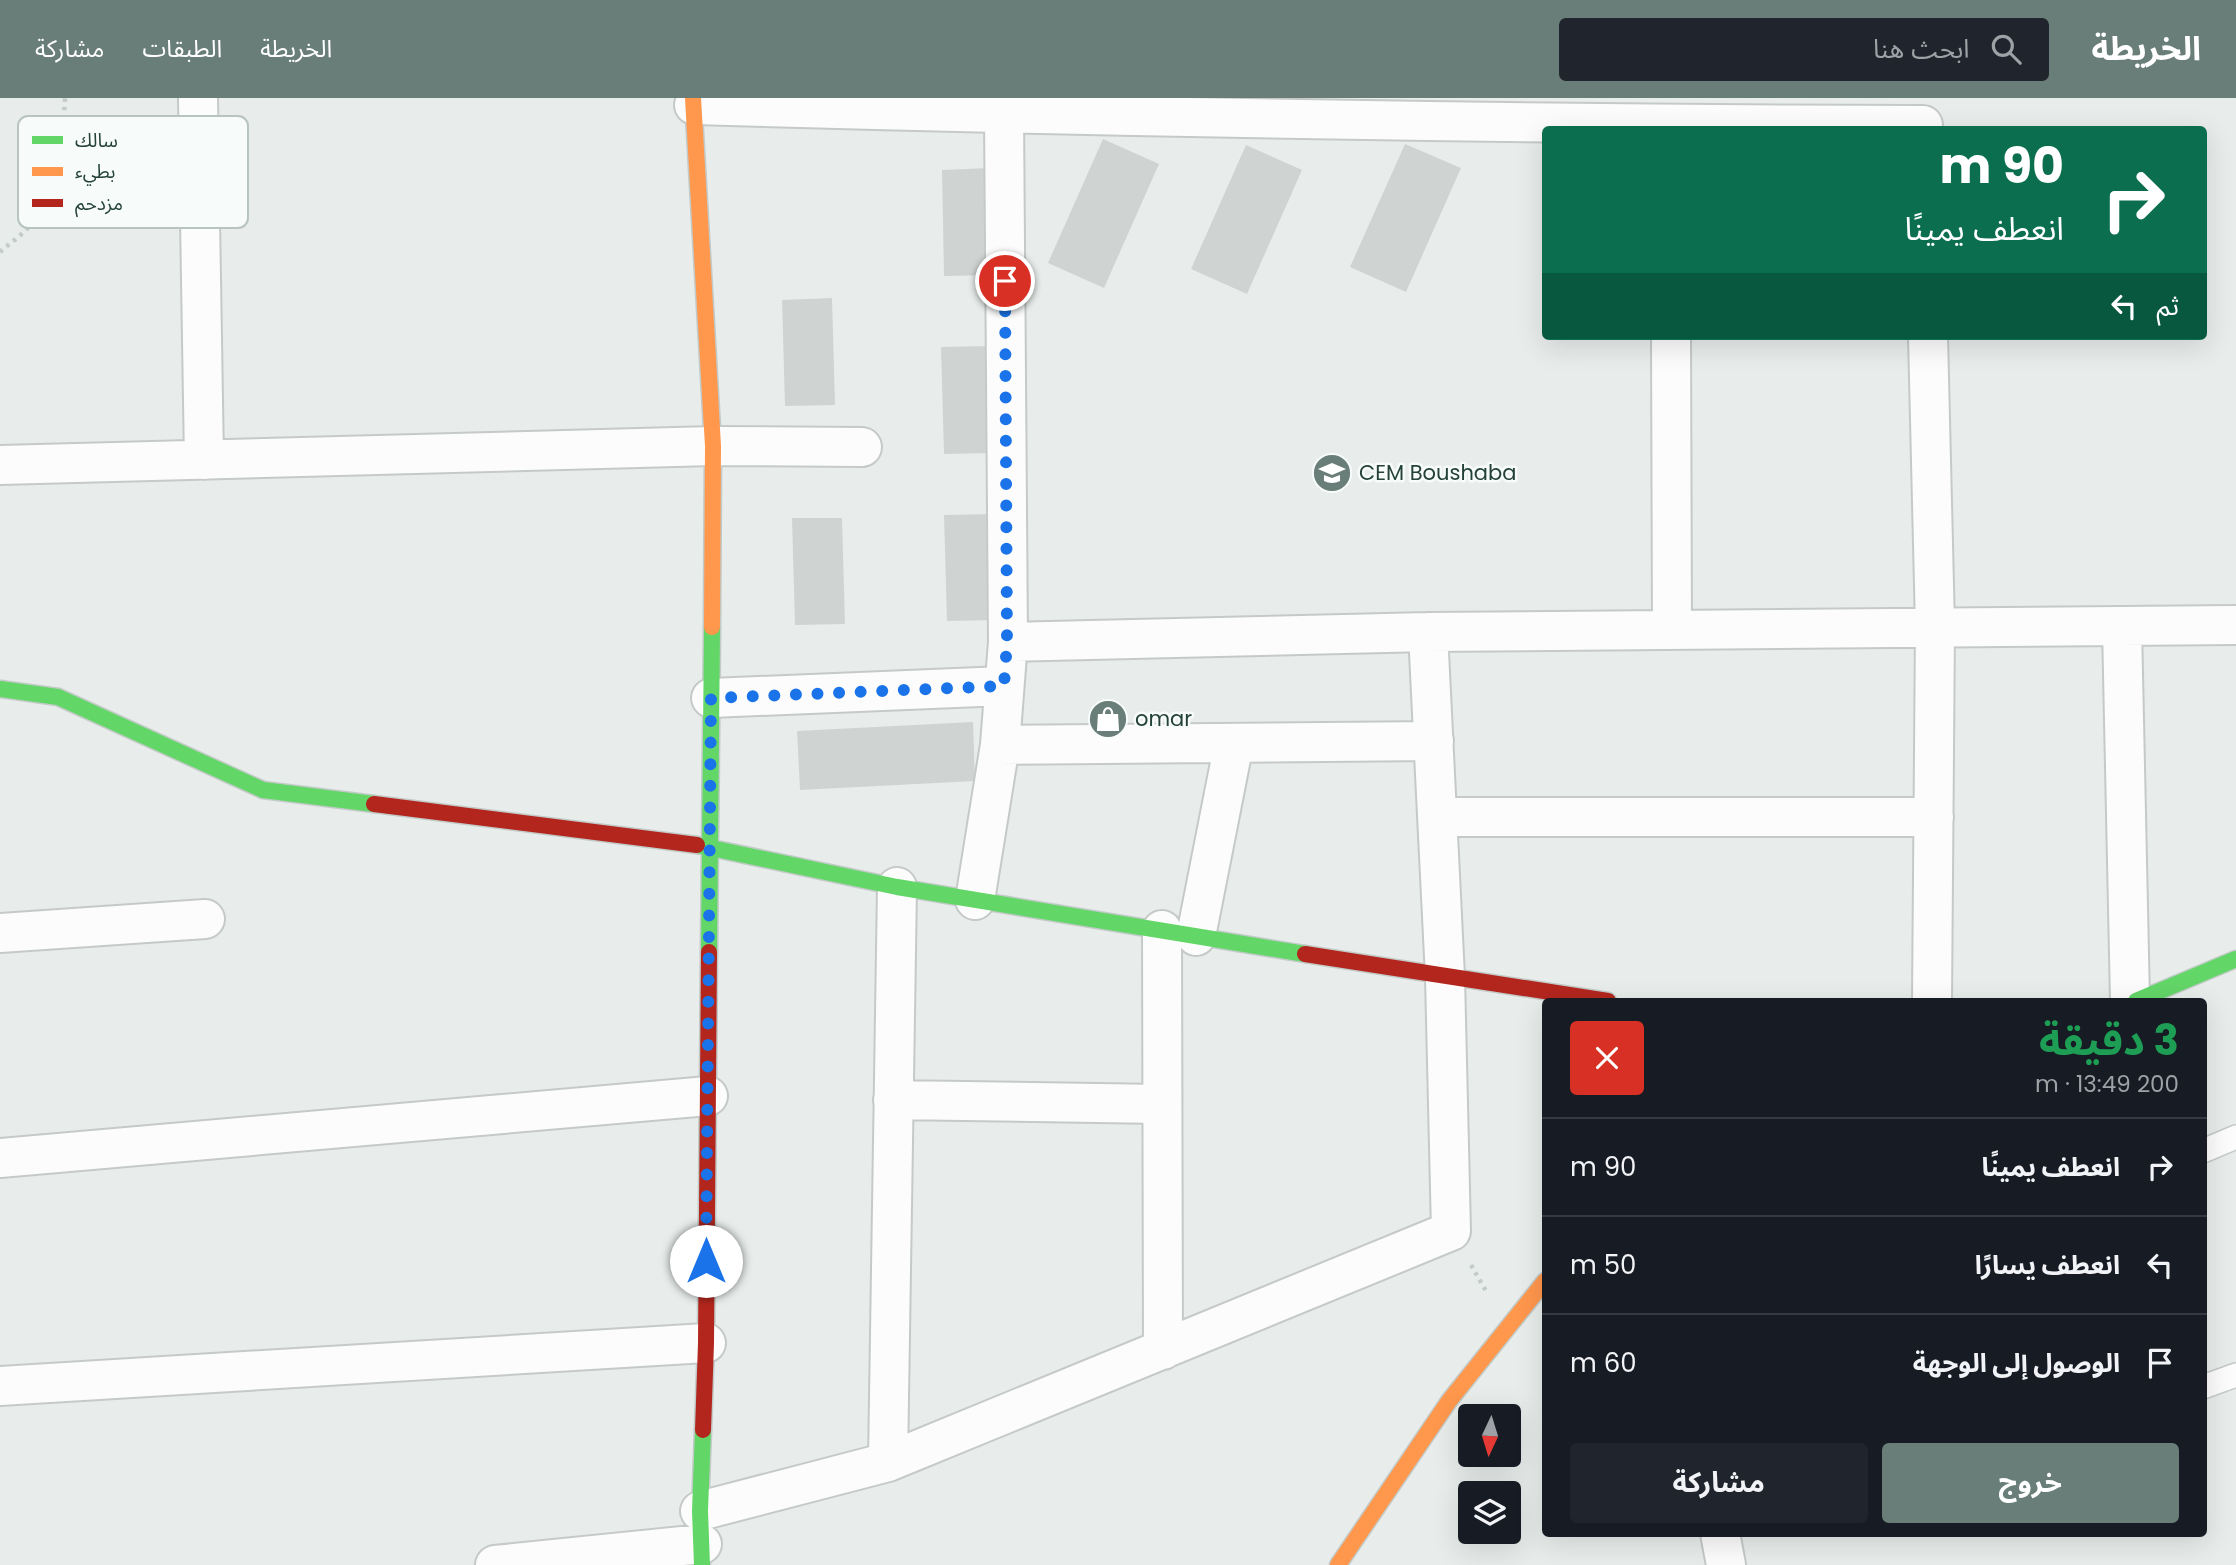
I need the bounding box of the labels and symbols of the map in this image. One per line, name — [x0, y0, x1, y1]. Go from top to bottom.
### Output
legend — [18, 116, 248, 228]
text: سالك — [75, 127, 118, 154]
text: بطيء — [75, 158, 115, 186]
text: مزدحم — [75, 190, 123, 218]
pin — [975, 251, 1035, 311]
school or university icon: CEM Boushaba — [1311, 452, 1353, 494]
place label: CEM Boushaba — [1359, 458, 1516, 487]
shop icon: omar — [1087, 698, 1129, 740]
place label: omar — [1135, 704, 1192, 733]
position arrow — [669, 1224, 743, 1298]
north arrow — [1458, 1404, 1521, 1466]

